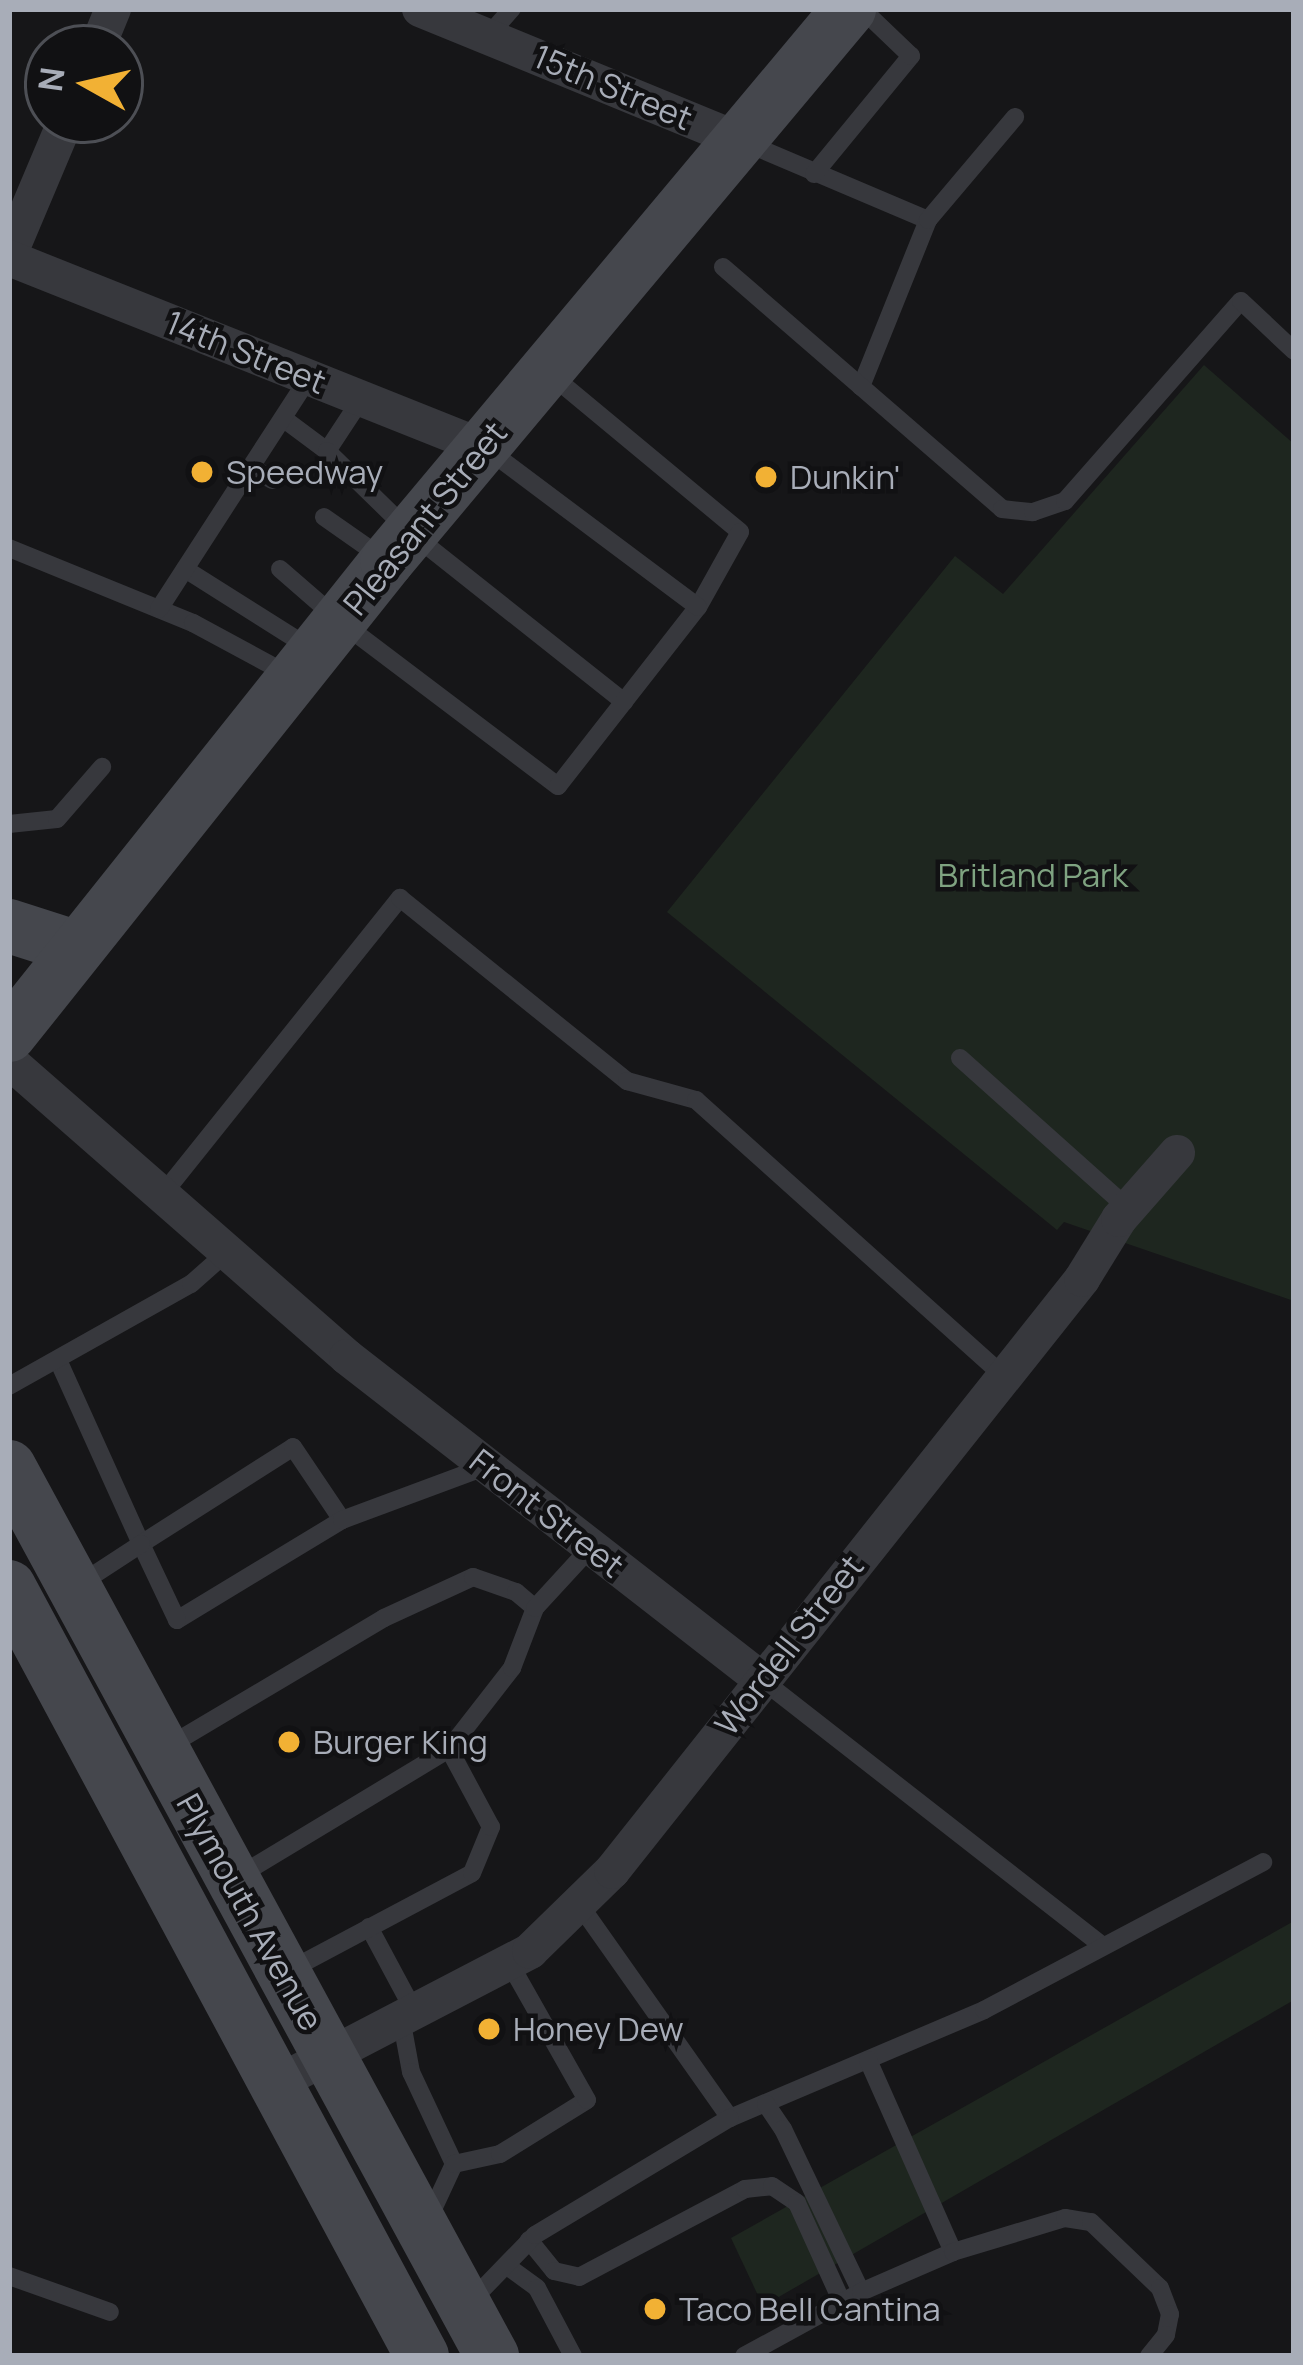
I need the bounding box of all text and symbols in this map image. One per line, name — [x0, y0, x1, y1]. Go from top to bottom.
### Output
north arrow — [24, 24, 144, 144]
street label: 15th Street — [528, 36, 698, 138]
text: N — [27, 64, 75, 94]
street label: 14th Street — [160, 302, 332, 402]
street label: Pleasant Street — [335, 413, 515, 623]
place label: Speedway — [226, 452, 383, 492]
place label: Dunkin' — [790, 457, 901, 497]
marker: Speedway — [189, 459, 215, 485]
marker: Dunkin' — [753, 464, 779, 490]
park label: Britland Park — [938, 855, 1128, 895]
street label: Front Street — [462, 1441, 632, 1585]
street label: Wordell Street — [706, 1547, 872, 1743]
place label: Burger King — [313, 1722, 488, 1762]
marker: Burger King — [276, 1729, 302, 1755]
street label: Plymouth Avenue — [169, 1787, 331, 2037]
place label: Honey Dew — [513, 2009, 684, 2049]
marker: Honey Dew — [476, 2016, 502, 2042]
place label: Taco Bell Cantina — [679, 2289, 941, 2329]
marker: Taco Bell Cantina — [642, 2296, 668, 2322]

